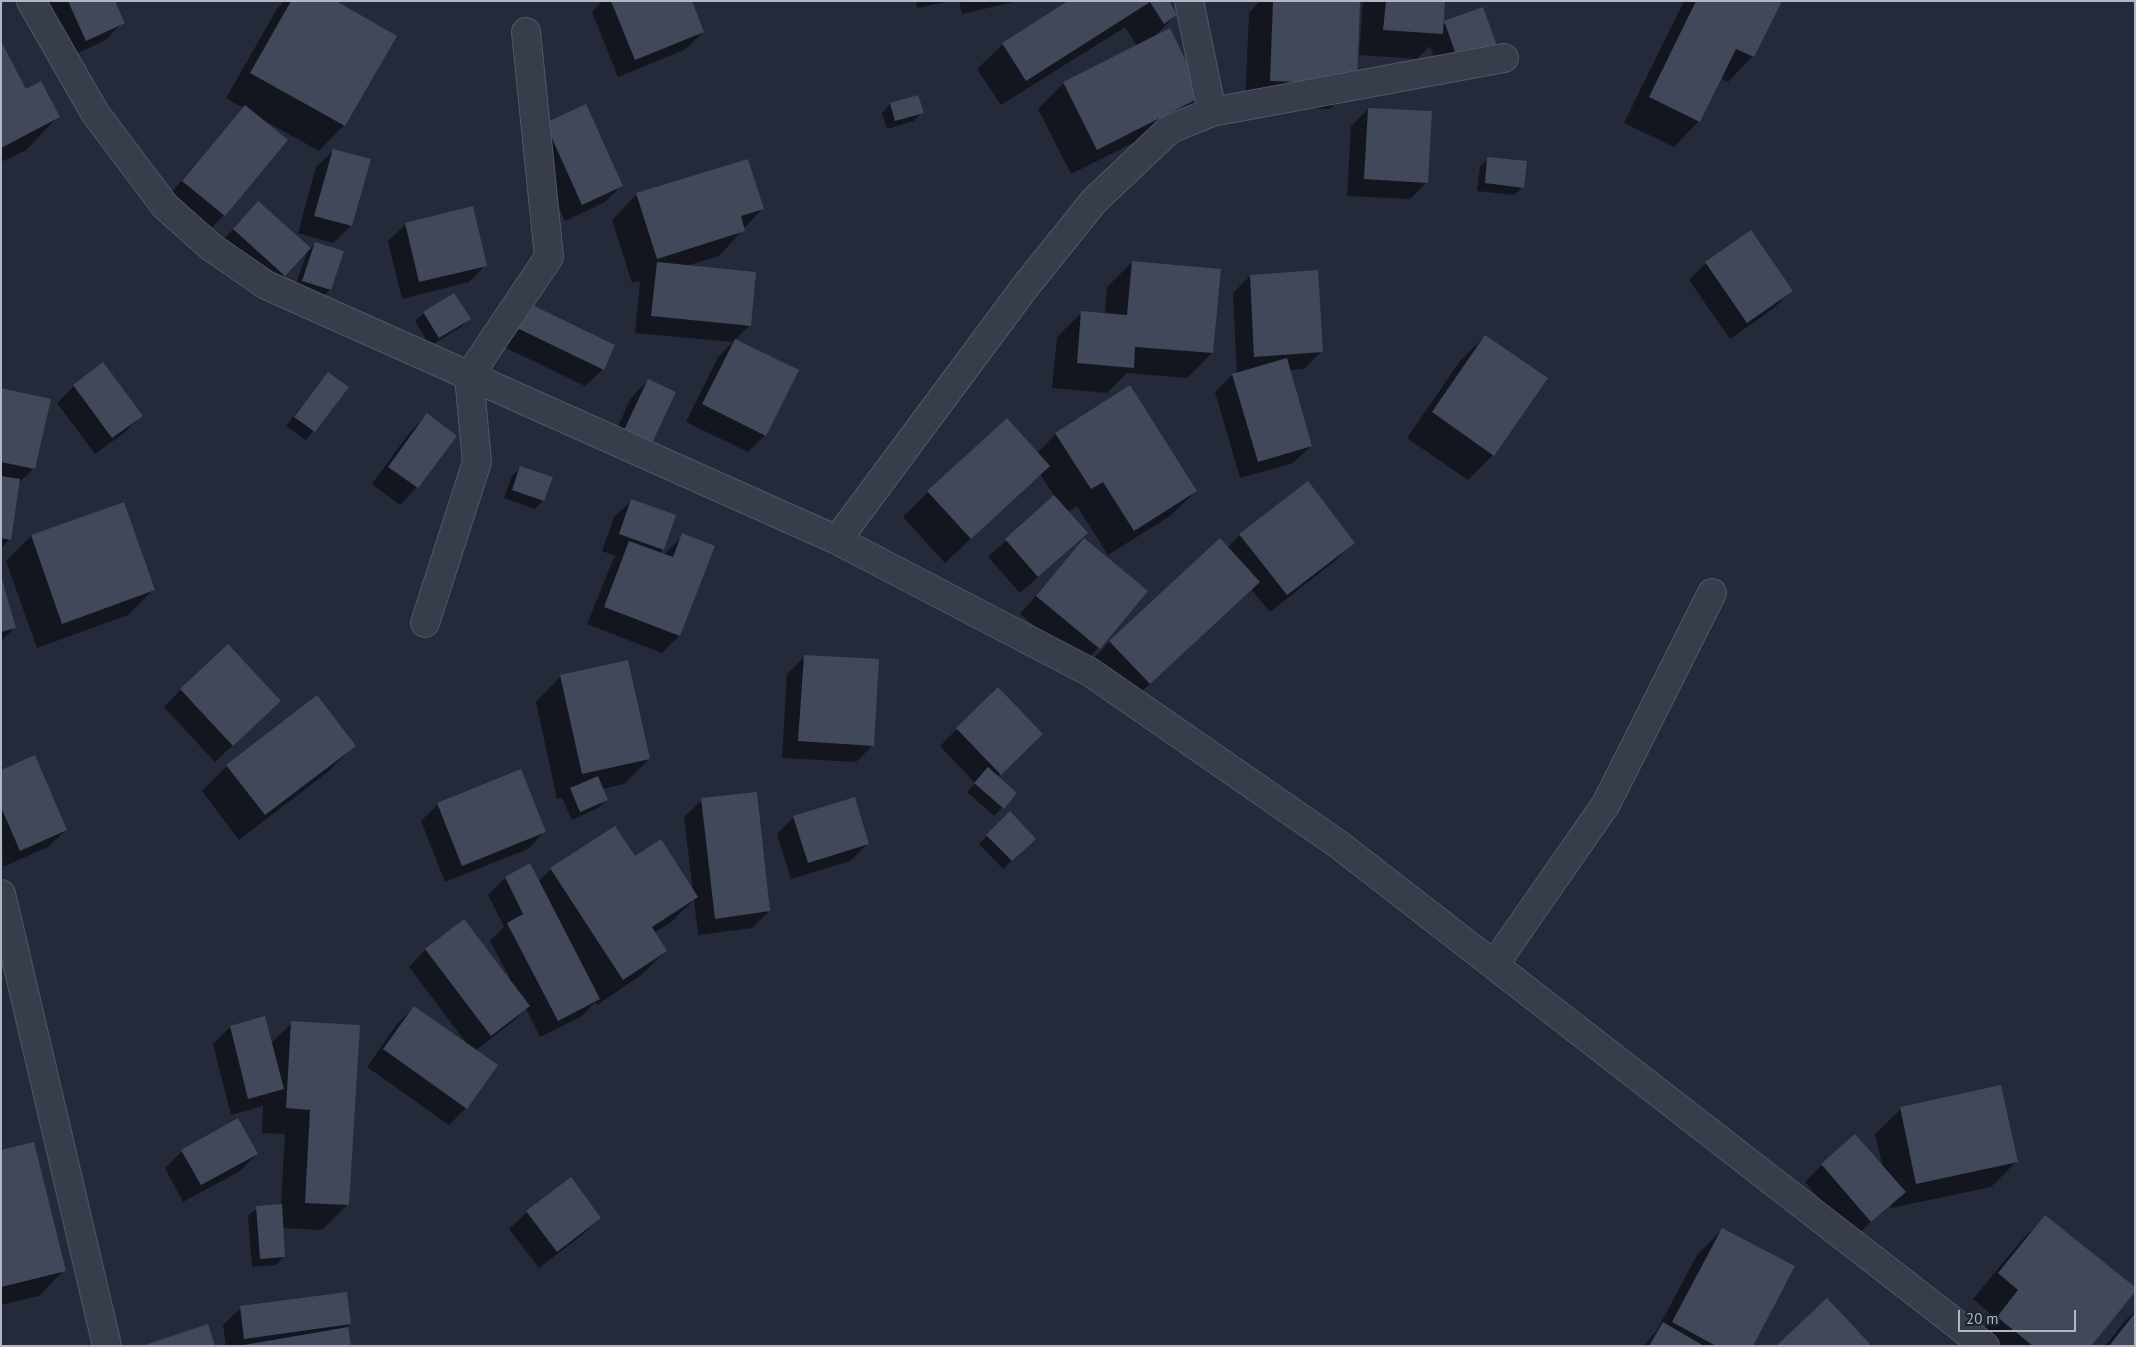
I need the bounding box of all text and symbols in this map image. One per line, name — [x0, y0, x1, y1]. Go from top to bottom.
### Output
scale bar — [1961, 1300, 2078, 1332]
text: 20 m — [1966, 1309, 1999, 1328]

